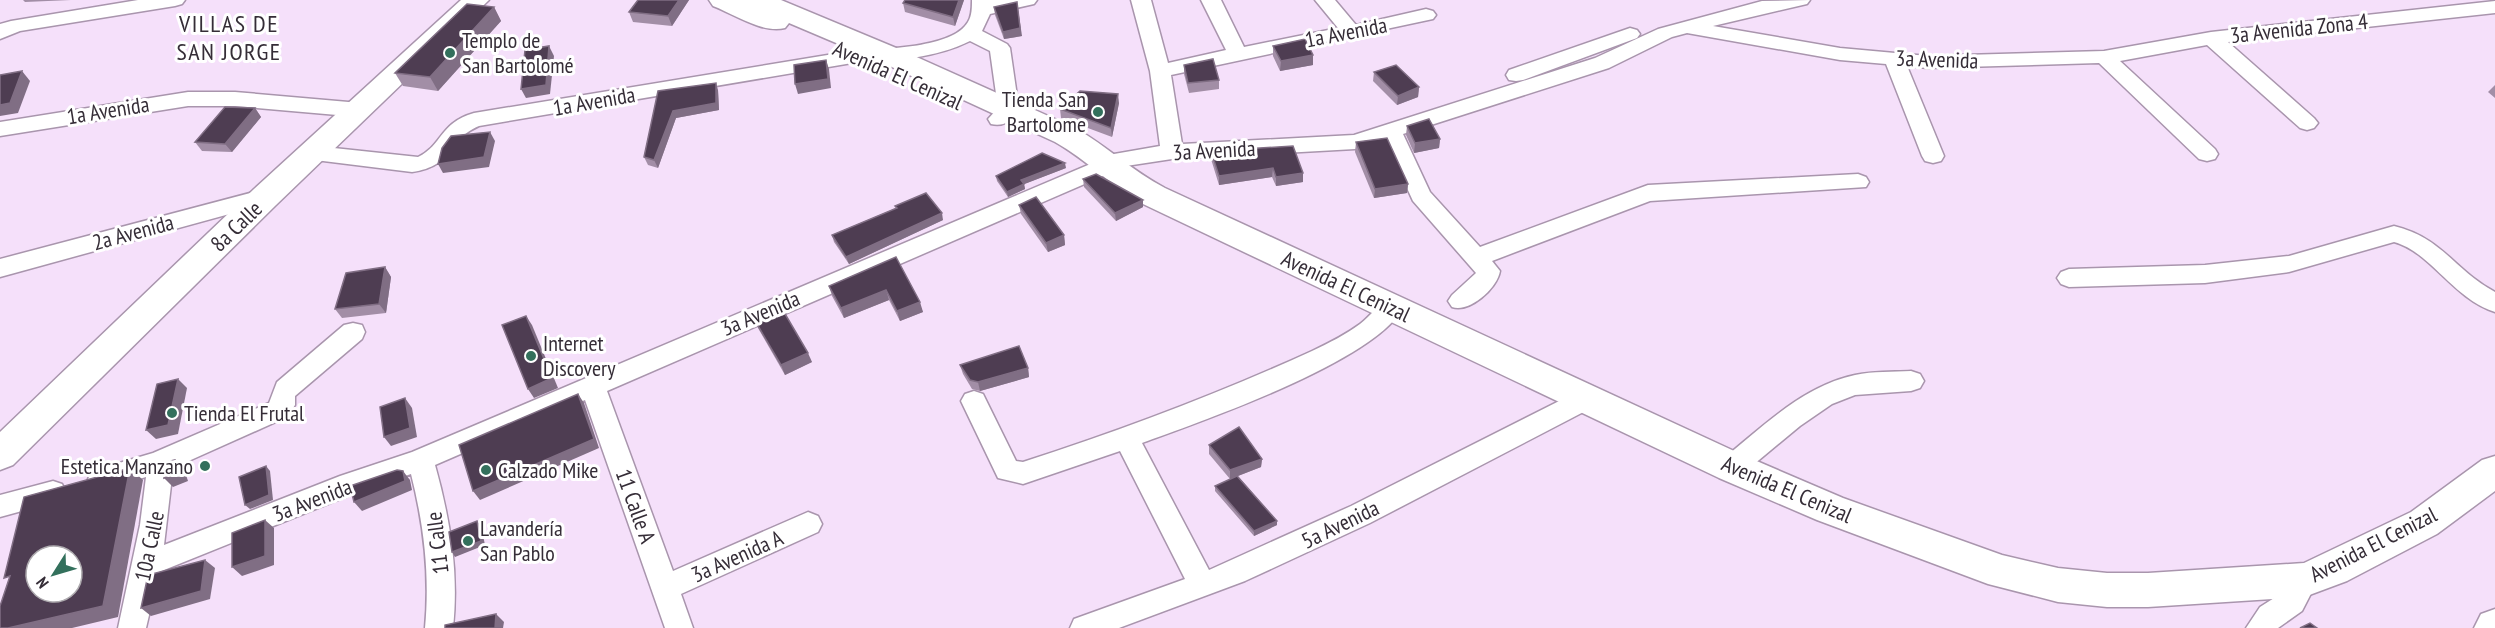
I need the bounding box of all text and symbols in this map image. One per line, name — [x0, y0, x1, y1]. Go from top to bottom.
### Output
street label: 3a Avenida Zona 4 — [2229, 7, 2369, 49]
district label: VILLAS DE SAN JORGE — [176, 8, 282, 67]
street label: 1a Avenida — [1303, 10, 1389, 54]
place label: Templo de San Bartolomé — [462, 26, 574, 79]
street label: Avenida El Cenizal — [829, 34, 968, 116]
street label: 3a Avenida — [1895, 44, 1979, 74]
marker: Templo de San Bartolomé — [443, 46, 457, 60]
street label: 1a Avenida — [551, 80, 637, 122]
place label: Tienda San Bartolome — [1002, 85, 1086, 138]
street label: 1a Avenida — [65, 90, 151, 130]
marker: Tienda San Bartolome — [1091, 105, 1105, 119]
street label: 3a Avenida — [1172, 134, 1256, 166]
street label: 8a Calle — [204, 195, 268, 257]
street label: 2a Avenida — [89, 208, 177, 256]
street label: Avenida El Cenizal — [1277, 244, 1416, 328]
street label: 3a Avenida — [716, 284, 804, 342]
place label: Internet Discovery — [543, 329, 616, 382]
marker: Internet Discovery — [524, 349, 538, 363]
place label: Tienda El Frutal — [184, 399, 305, 427]
marker: Tienda El Frutal — [165, 406, 179, 420]
street label: Avenida El Cenizal — [1718, 449, 1857, 529]
place label: Estetica Manzano — [61, 452, 193, 480]
place label: Calzado Mike — [498, 456, 598, 484]
marker: Estetica Manzano — [198, 459, 212, 473]
marker: Calzado Mike — [479, 463, 493, 477]
street label: 11 Calle A — [610, 465, 663, 547]
street label: 3a Avenida — [268, 472, 356, 528]
street label: 5a Avenida — [1297, 493, 1383, 555]
street label: Avenida El Cenizal — [2305, 500, 2442, 588]
street label: 10a Calle — [128, 508, 170, 584]
street label: 11 Calle — [419, 510, 455, 576]
place label: Lavandería San Pablo — [480, 514, 563, 567]
street label: 3a Avenida A — [687, 523, 788, 589]
marker: Lavandería San Pablo — [461, 534, 475, 548]
north arrow — [24, 544, 84, 604]
text: N — [31, 574, 53, 592]

